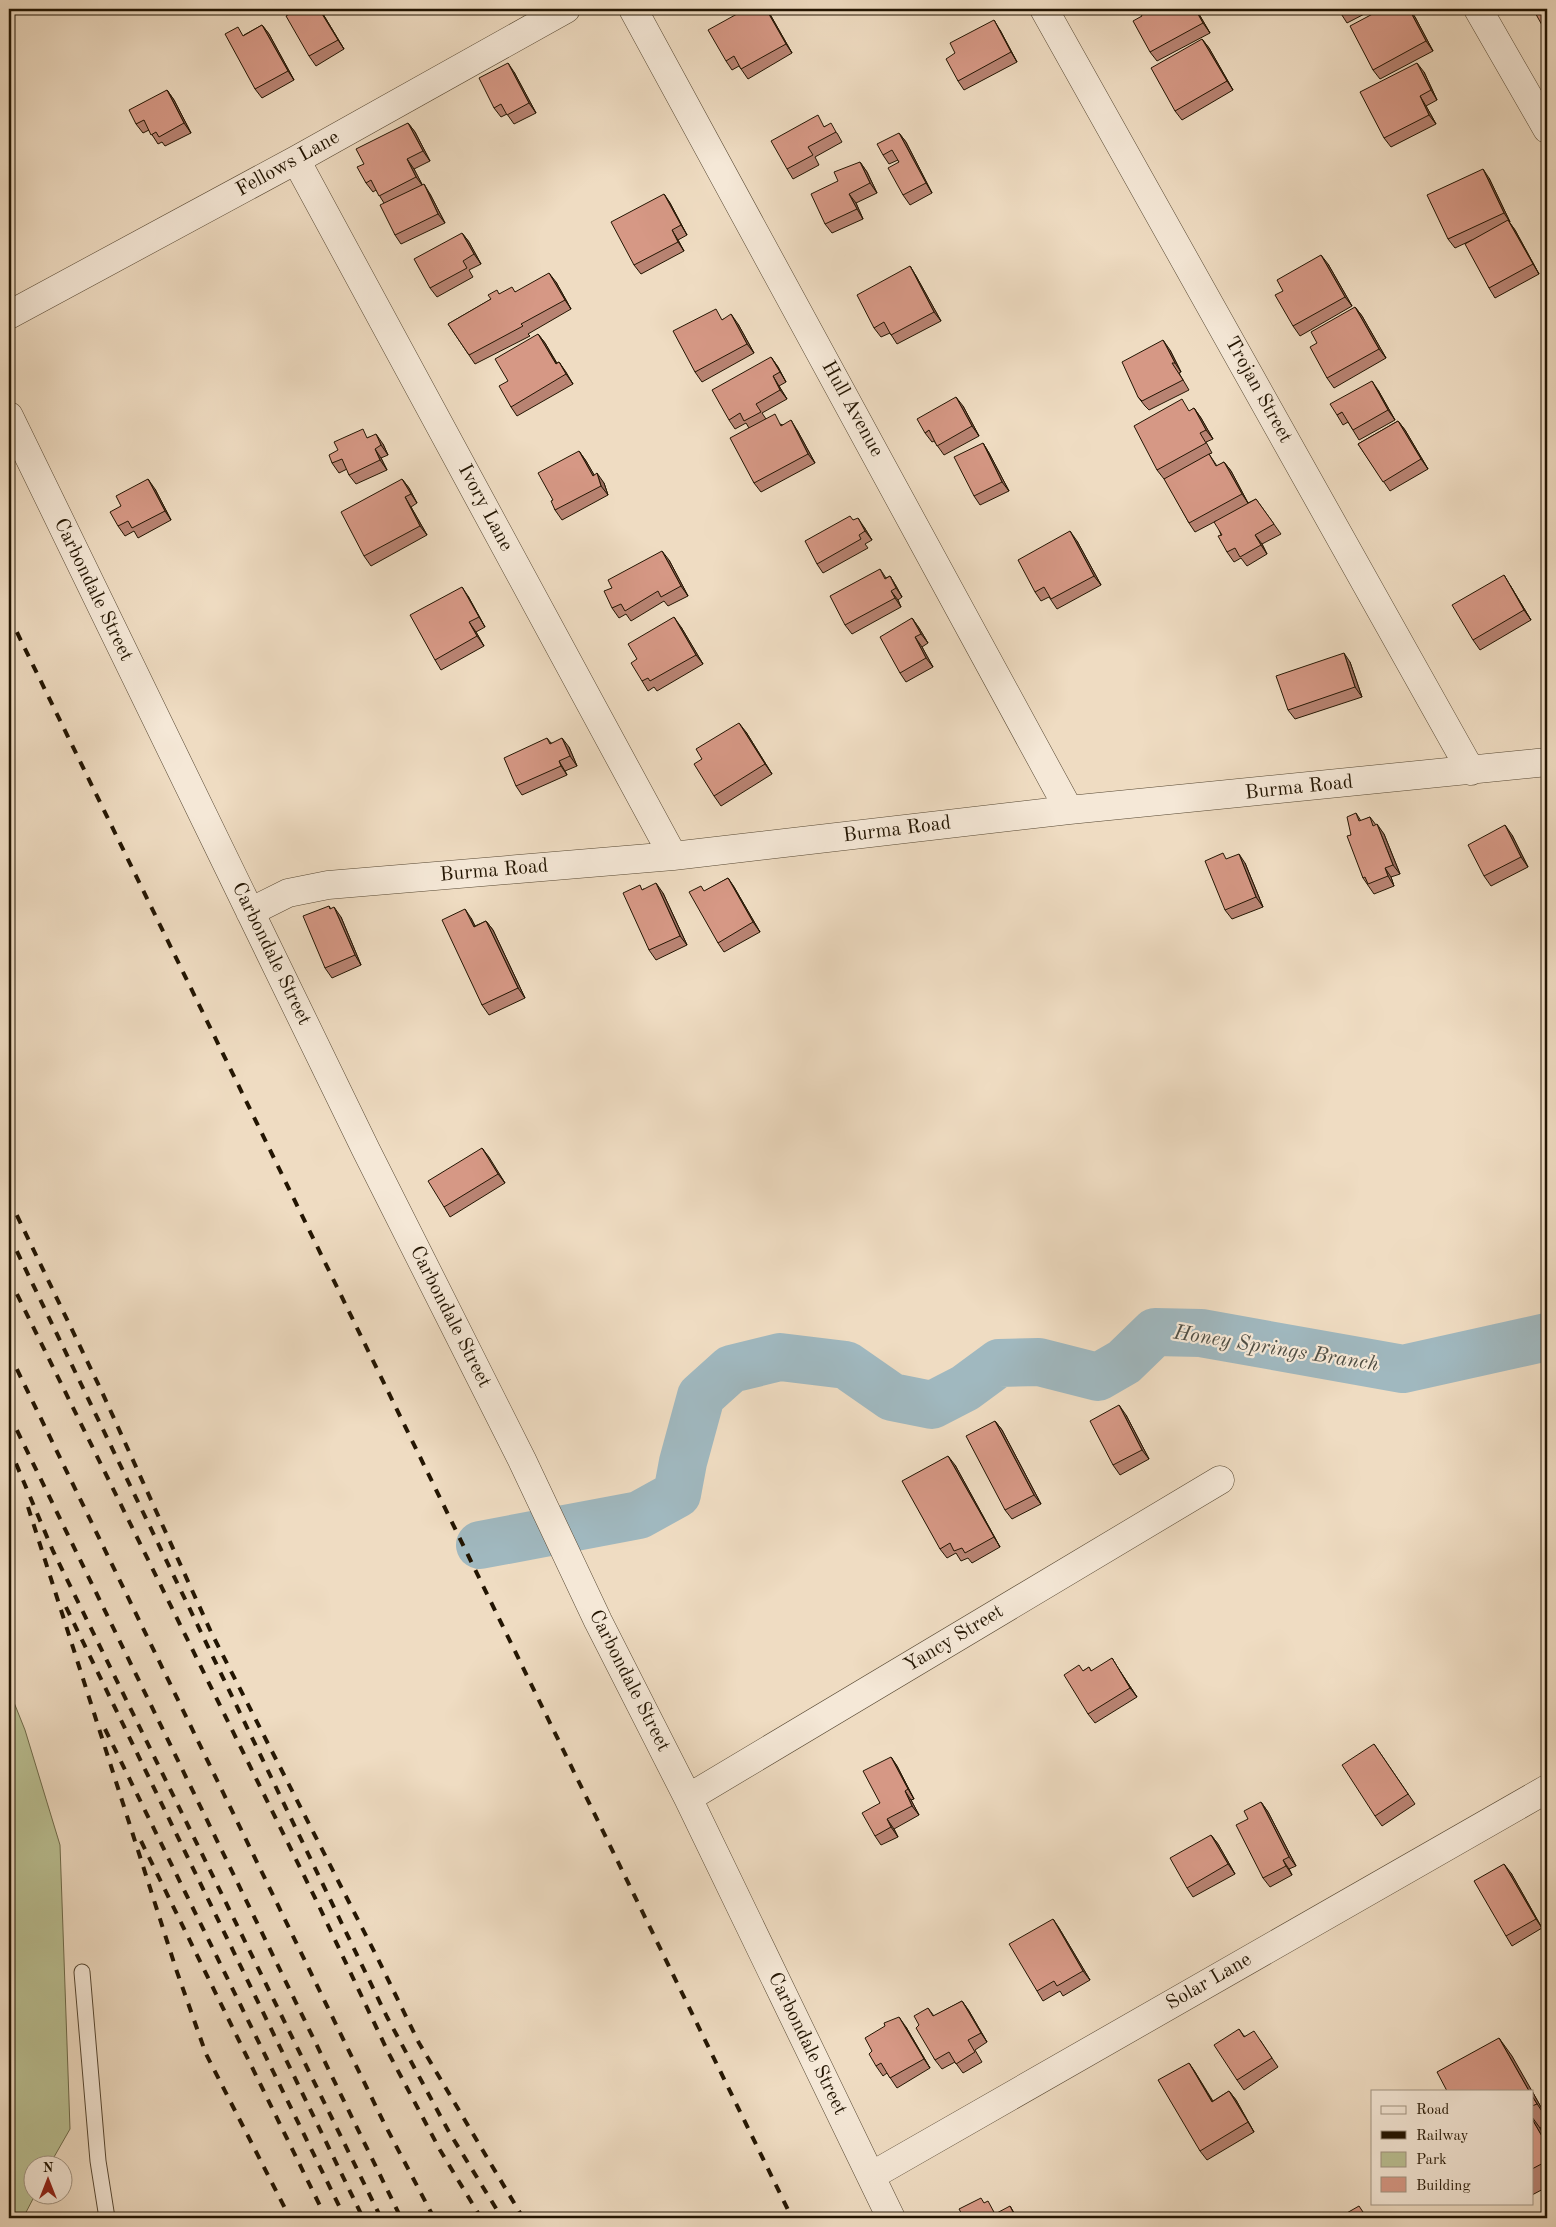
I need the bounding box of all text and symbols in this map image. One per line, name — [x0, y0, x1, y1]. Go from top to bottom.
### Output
street label: Fellows Lane — [233, 127, 343, 201]
street label: Trojan Street — [1221, 334, 1295, 446]
street label: Hull Avenue — [817, 358, 887, 460]
street label: Ivory Lane — [454, 461, 516, 555]
street label: Carbondale Street — [50, 516, 136, 664]
street label: Burma Road — [1244, 772, 1354, 804]
street label: Burma Road — [842, 813, 952, 847]
street label: Burma Road — [439, 856, 549, 886]
street label: Carbondale Street — [228, 880, 314, 1028]
street label: Carbondale Street — [406, 1243, 494, 1391]
water label: Honey Springs Branch — [1171, 1322, 1380, 1376]
street label: Yancy Street — [901, 1602, 1007, 1676]
street label: Carbondale Street — [585, 1607, 673, 1755]
street label: Solar Lane — [1163, 1950, 1255, 2014]
street label: Carbondale Street — [764, 1970, 850, 2118]
legend — [1371, 2090, 1534, 2204]
text: Road — [1416, 2103, 1450, 2118]
text: Railway — [1416, 2129, 1469, 2144]
text: Park — [1416, 2153, 1447, 2168]
north arrow — [22, 2154, 72, 2204]
text: N — [43, 2161, 54, 2175]
text: Building — [1416, 2179, 1471, 2194]

